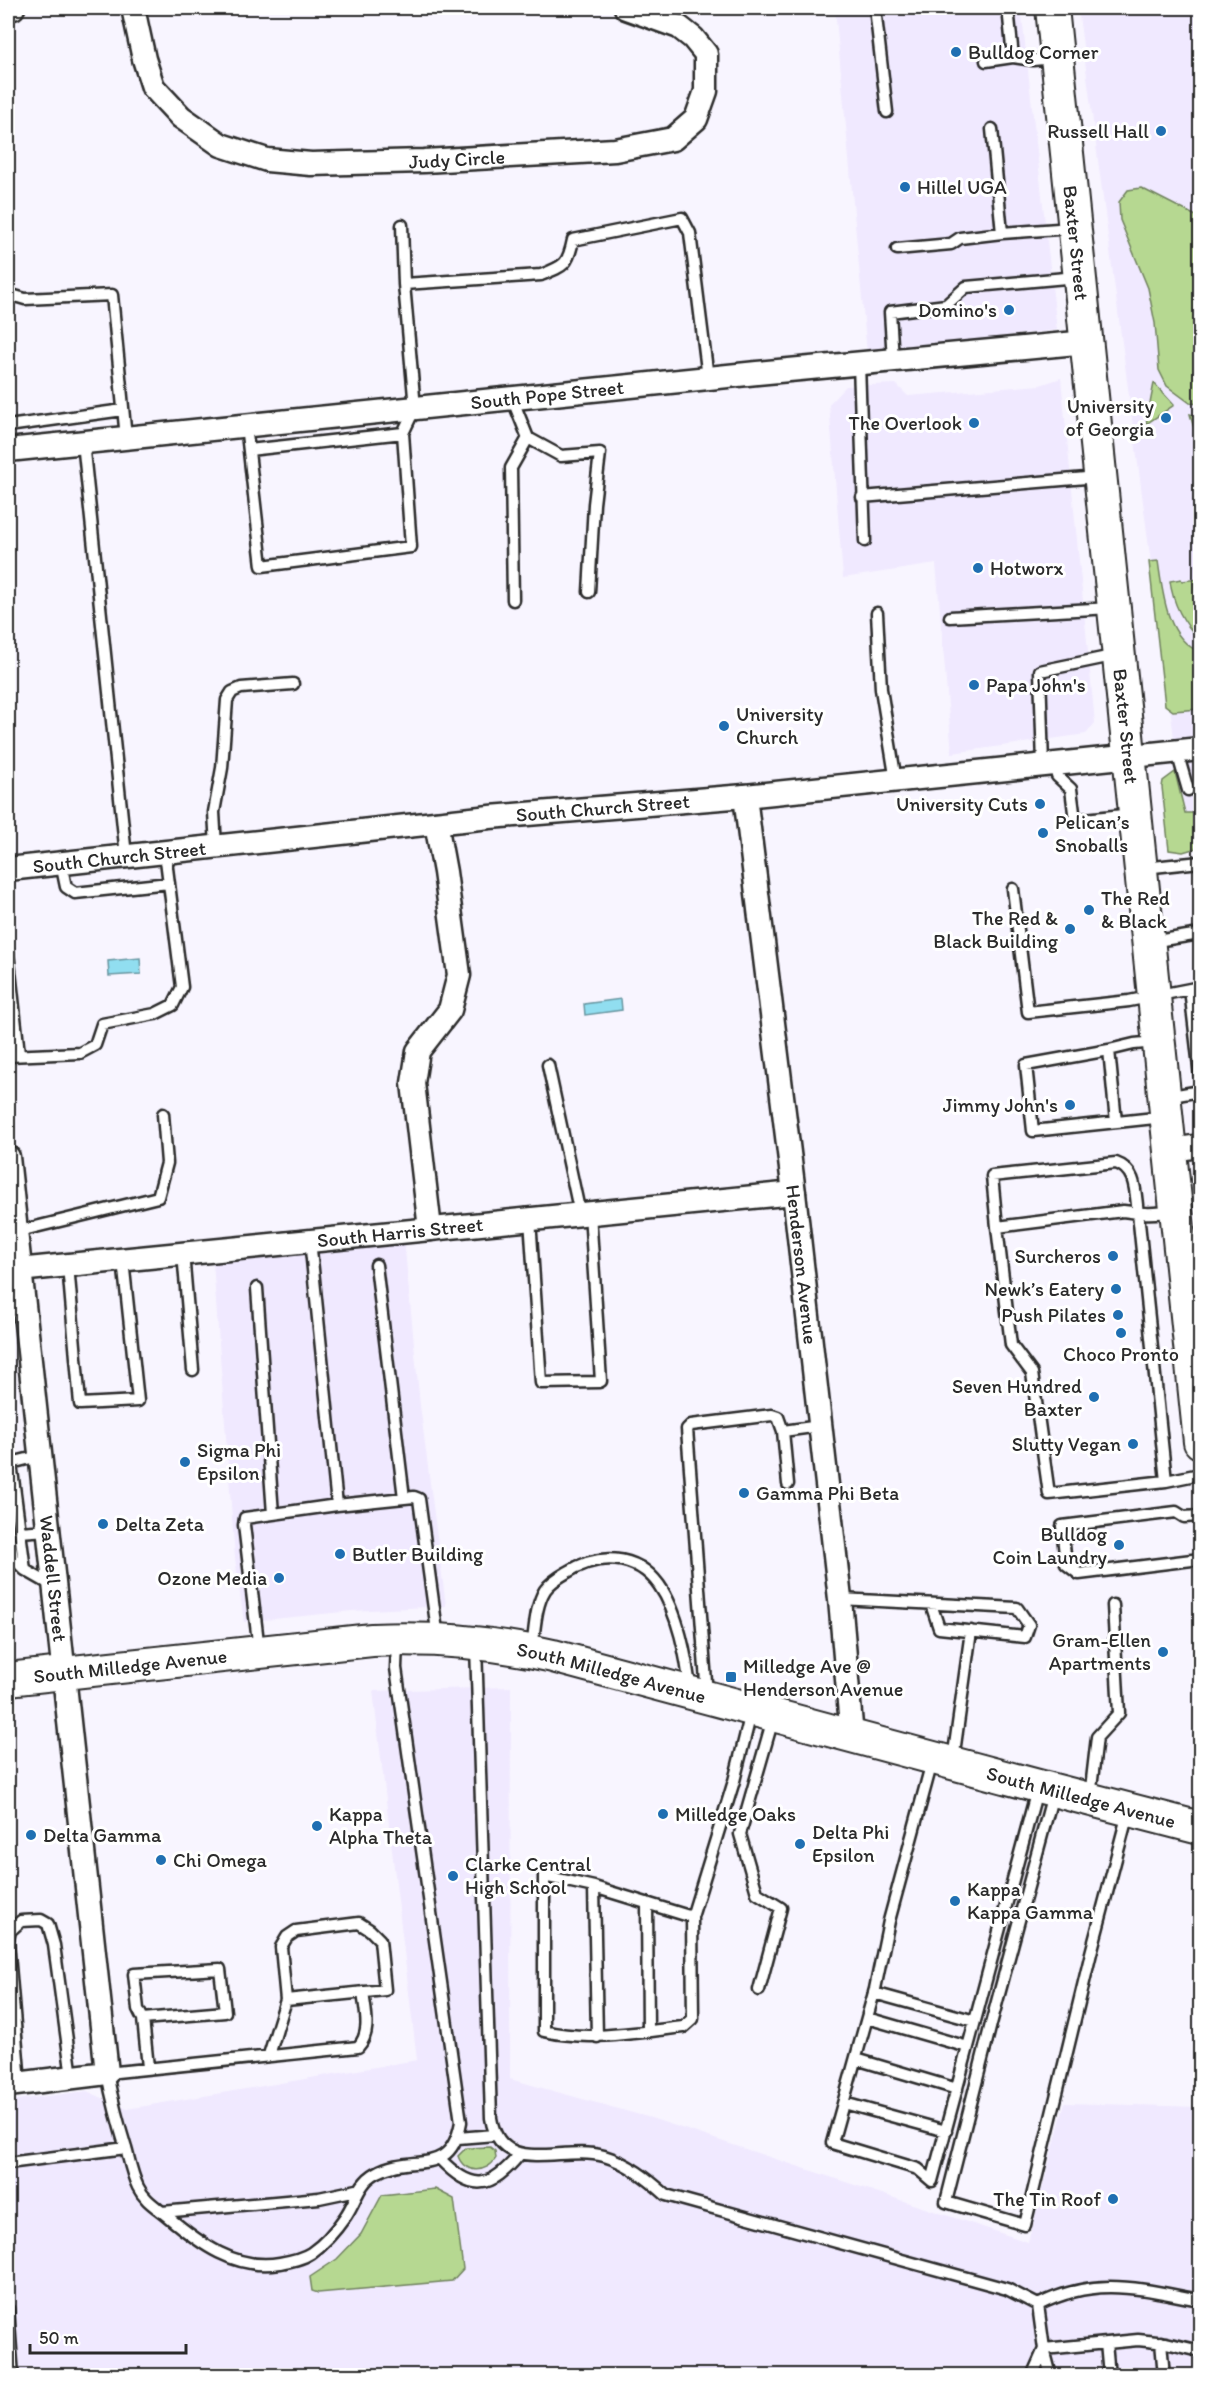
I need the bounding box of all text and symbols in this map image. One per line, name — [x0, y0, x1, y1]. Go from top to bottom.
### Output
place label: Bulldog Corner — [968, 40, 1099, 64]
marker: Bulldog Corner — [949, 45, 963, 59]
place label: Russell Hall — [1047, 119, 1149, 143]
marker: Russell Hall — [1154, 124, 1168, 138]
street label: Judy Circle — [408, 144, 506, 173]
place label: Hillel UGA — [917, 175, 1007, 199]
marker: Hillel UGA — [898, 180, 912, 194]
street label: Baxter Street — [1058, 184, 1094, 302]
place label: Domino's — [918, 298, 997, 322]
marker: Domino's — [1002, 303, 1016, 317]
street label: South Pope Street — [469, 375, 625, 414]
place label: University of Georgia — [1066, 394, 1155, 441]
place label: The Overlook — [849, 411, 962, 435]
marker: University of Georgia — [1159, 411, 1173, 425]
marker: The Overlook — [967, 416, 981, 430]
place label: Hotworx — [990, 556, 1063, 580]
marker: Hotworx — [971, 561, 985, 575]
street label: Baxter Street — [1108, 667, 1144, 785]
place label: Papa John's — [986, 673, 1086, 697]
marker: Papa John's — [967, 678, 981, 692]
place label: University Church — [736, 702, 824, 749]
marker: University Church — [717, 719, 731, 733]
street label: South Church Street — [515, 789, 691, 827]
place label: University Cuts — [896, 792, 1028, 816]
marker: University Cuts — [1033, 797, 1047, 811]
place label: Pelican’s Snoballs — [1055, 810, 1130, 857]
marker: Pelican’s Snoballs — [1036, 826, 1050, 840]
street label: South Church Street — [31, 836, 207, 878]
place label: The Red & Black — [1101, 886, 1170, 933]
marker: The Red & Black — [1082, 903, 1096, 917]
place label: The Red & Black Building — [933, 906, 1059, 953]
marker: The Red & Black Building — [1063, 922, 1077, 936]
place label: Jimmy John's — [943, 1093, 1058, 1117]
marker: Jimmy John's — [1063, 1098, 1077, 1112]
street label: Henderson Avenue — [781, 1183, 823, 1346]
street label: South Harris Street — [316, 1212, 485, 1252]
place label: Surcheros — [1015, 1244, 1101, 1268]
marker: Surcheros — [1106, 1249, 1120, 1263]
place label: Newk’s Eatery — [984, 1277, 1105, 1301]
marker: Newk’s Eatery — [1109, 1282, 1123, 1296]
place label: Push Pilates — [1001, 1303, 1106, 1327]
marker: Push Pilates — [1111, 1308, 1125, 1322]
marker: Choco Pronto — [1114, 1326, 1128, 1340]
place label: Choco Pronto — [1063, 1342, 1179, 1366]
place label: Seven Hundred Baxter — [952, 1374, 1082, 1421]
marker: Seven Hundred Baxter — [1087, 1390, 1101, 1404]
place label: Slutty Vegan — [1012, 1432, 1121, 1456]
marker: Slutty Vegan — [1126, 1437, 1140, 1451]
place label: Sigma Phi Epsilon — [197, 1438, 281, 1485]
marker: Sigma Phi Epsilon — [178, 1455, 192, 1469]
place label: Gamma Phi Beta — [756, 1481, 899, 1505]
marker: Gamma Phi Beta — [737, 1486, 751, 1500]
place label: Delta Zeta — [115, 1512, 205, 1536]
street label: Waddell Street — [35, 1514, 72, 1643]
marker: Delta Zeta — [96, 1517, 110, 1531]
place label: Bulldog Coin Laundry — [993, 1522, 1108, 1569]
marker: Bulldog Coin Laundry — [1112, 1538, 1126, 1552]
place label: Butler Building — [352, 1542, 484, 1566]
marker: Butler Building — [333, 1547, 347, 1561]
place label: Ozone Media — [157, 1566, 267, 1590]
marker: Ozone Media — [272, 1571, 286, 1585]
place label: Gram-Ellen Apartments — [1049, 1628, 1151, 1675]
street label: South Milledge Avenue — [515, 1637, 709, 1708]
street label: South Milledge Avenue — [32, 1644, 228, 1688]
marker: Gram-Ellen Apartments — [1156, 1645, 1170, 1659]
place label: Milledge Ave @ Henderson Avenue — [743, 1654, 904, 1701]
marker: Milledge Ave @ Henderson Avenue — [724, 1670, 738, 1684]
street label: South Milledge Avenue — [984, 1761, 1178, 1833]
place label: Kappa Alpha Theta — [329, 1802, 433, 1849]
place label: Milledge Oaks — [675, 1802, 796, 1826]
marker: Milledge Oaks — [656, 1807, 670, 1821]
marker: Kappa Alpha Theta — [310, 1819, 324, 1833]
place label: Delta Phi Epsilon — [812, 1820, 889, 1867]
place label: Delta Gamma — [43, 1823, 162, 1847]
marker: Delta Gamma — [24, 1828, 38, 1842]
marker: Delta Phi Epsilon — [793, 1837, 807, 1851]
place label: Chi Omega — [173, 1848, 268, 1872]
place label: Clarke Central High School — [465, 1852, 591, 1899]
marker: Chi Omega — [154, 1853, 168, 1867]
marker: Clarke Central High School — [446, 1869, 460, 1883]
place label: Kappa Kappa Gamma — [967, 1877, 1094, 1924]
marker: Kappa Kappa Gamma — [948, 1894, 962, 1908]
place label: The Tin Roof — [993, 2187, 1101, 2211]
marker: The Tin Roof — [1106, 2192, 1120, 2206]
scale bar — [30, 2317, 186, 2355]
text: 50 m — [39, 2327, 79, 2349]

